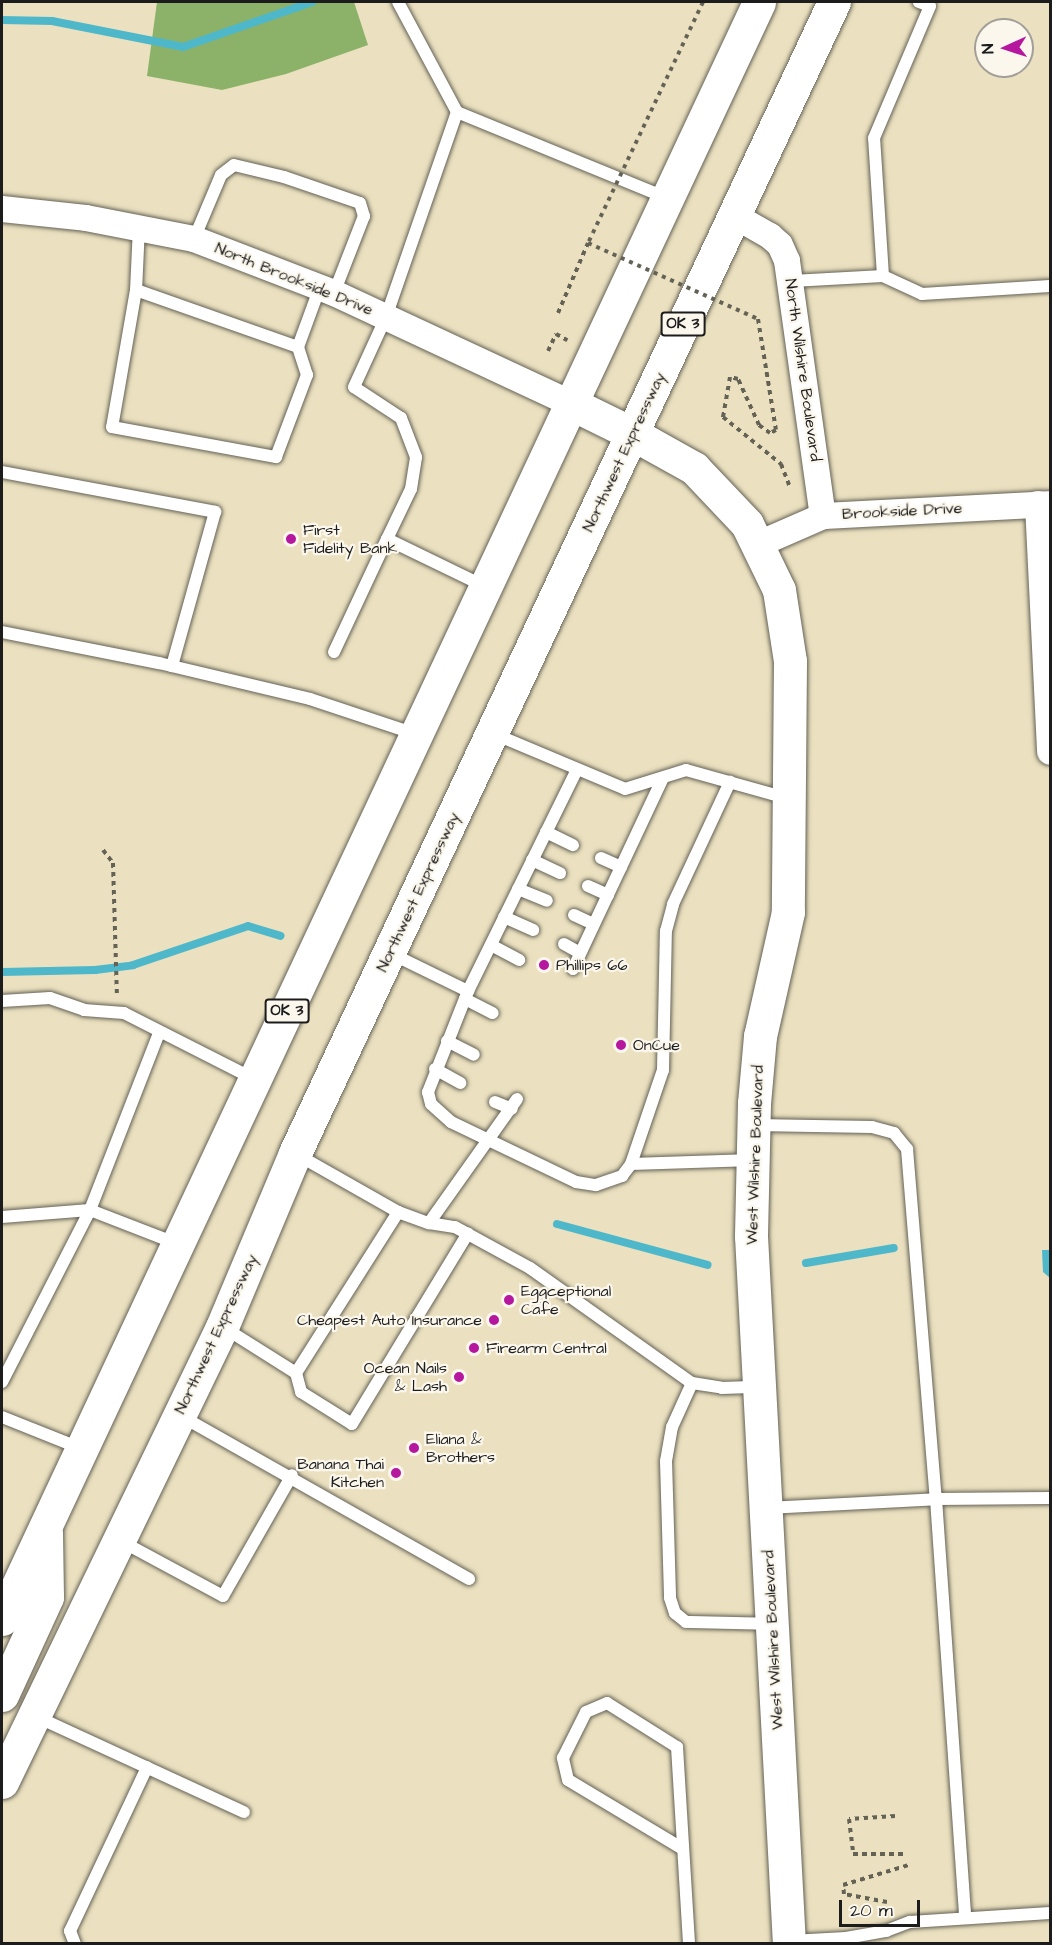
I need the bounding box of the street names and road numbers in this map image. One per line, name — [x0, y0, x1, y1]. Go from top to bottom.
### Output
street label: North Brookside Drive — [212, 238, 376, 320]
street label: North Wilshire Boulevard — [781, 278, 825, 462]
road number: OK 3 — [660, 312, 706, 336]
street label: Northwest Expressway — [579, 369, 669, 535]
street label: Brookside Drive — [841, 498, 963, 524]
street label: Northwest Expressway — [373, 809, 463, 975]
road number: OK 3 — [264, 999, 310, 1023]
street label: West Wilshire Boulevard — [742, 1065, 768, 1245]
street label: Northwest Expressway — [171, 1251, 261, 1417]
street label: West Wilshire Boulevard — [759, 1550, 787, 1730]

